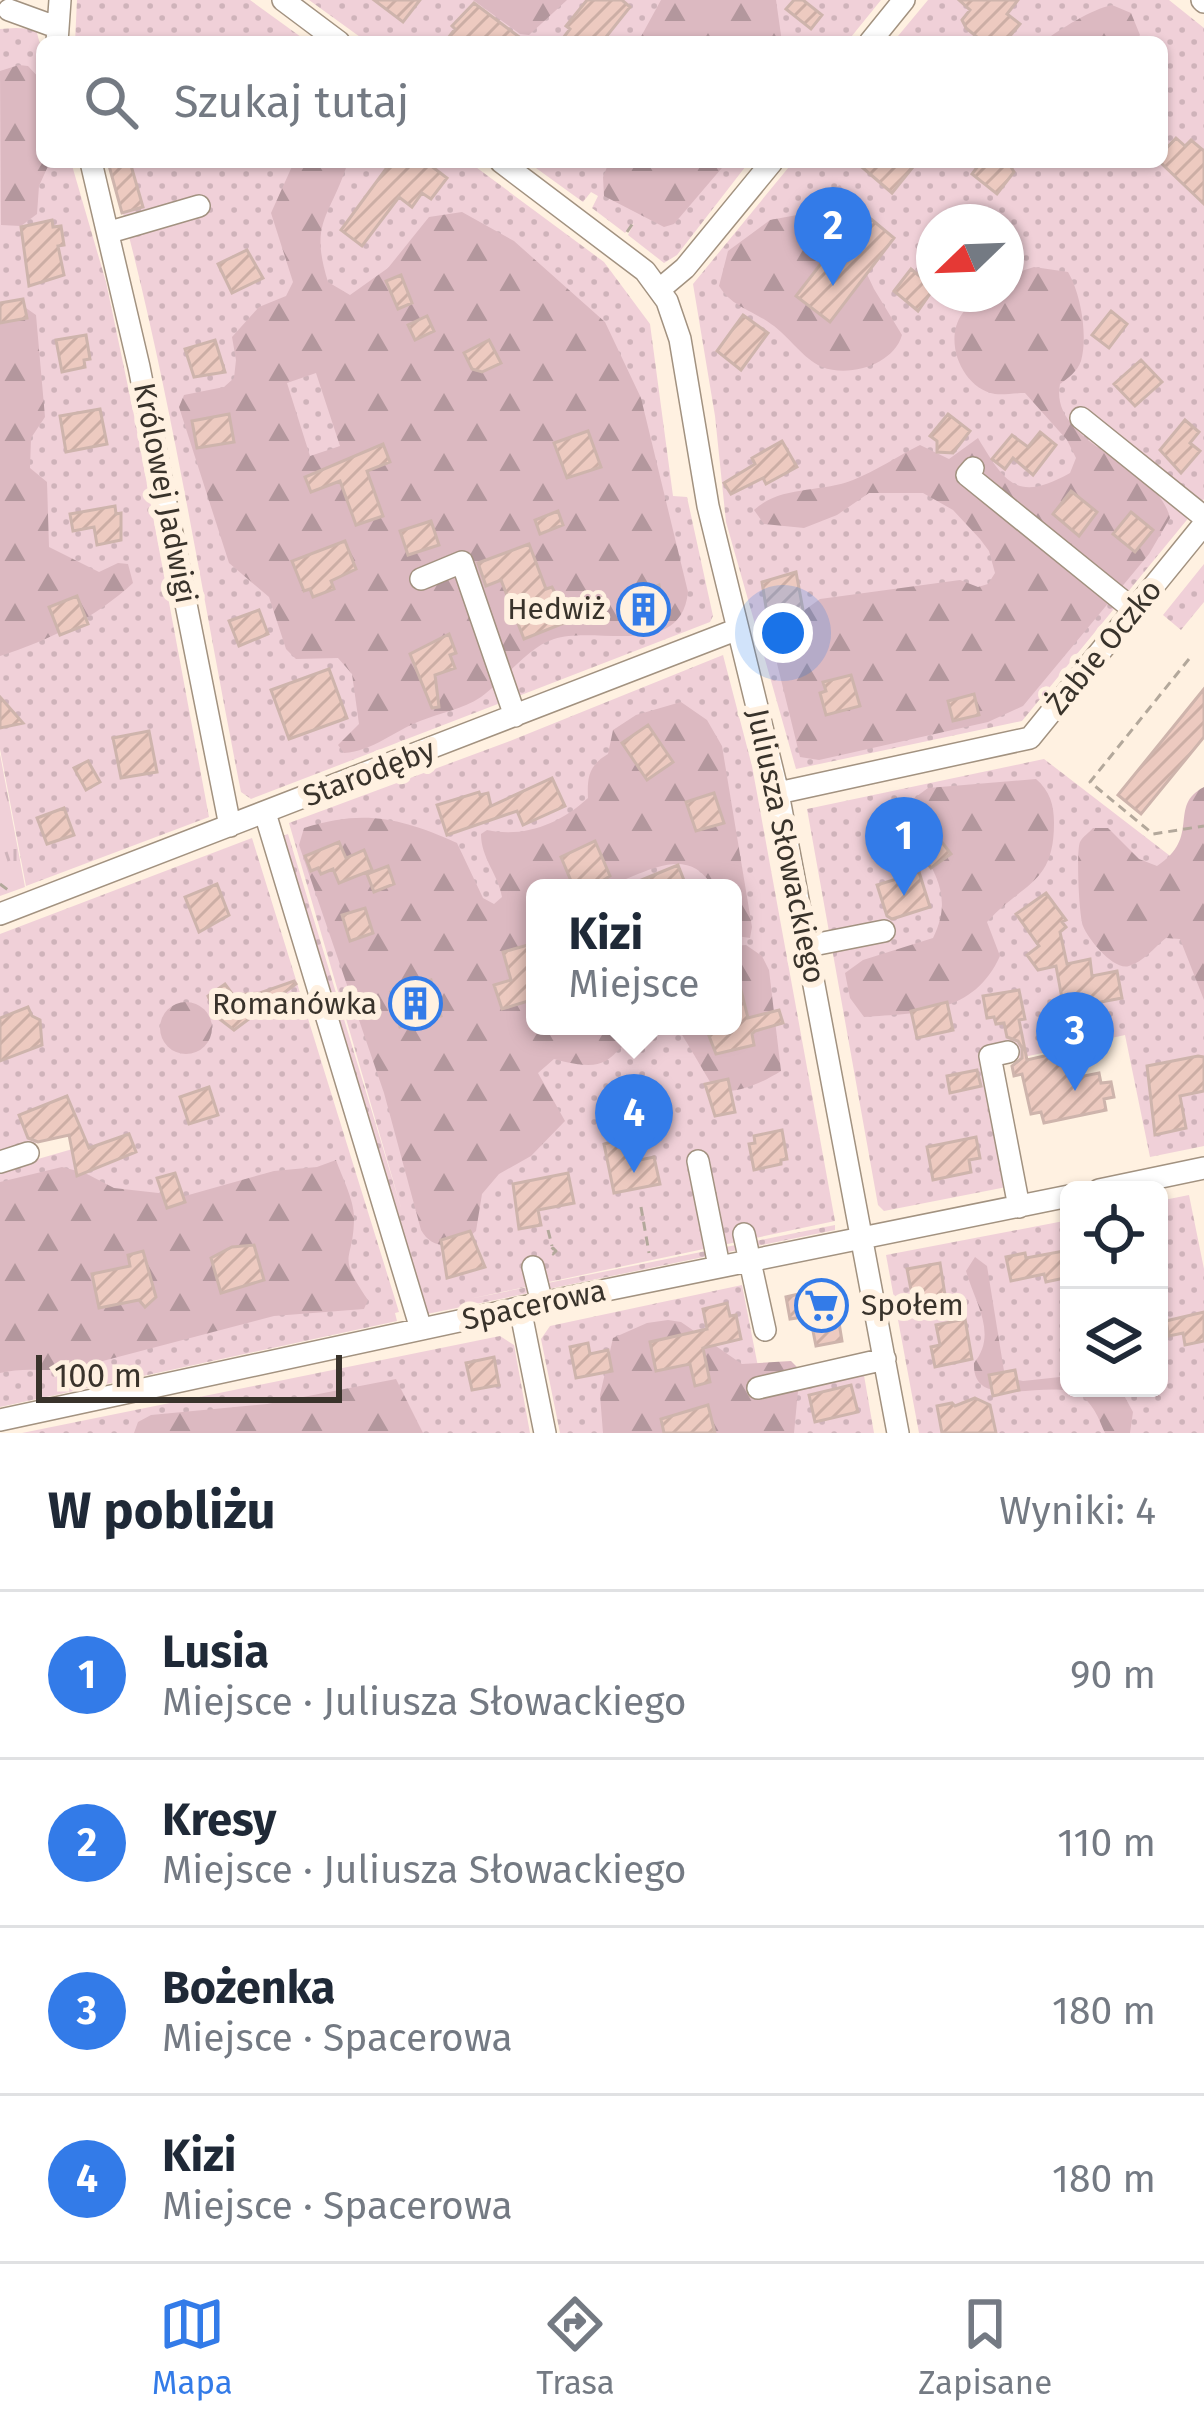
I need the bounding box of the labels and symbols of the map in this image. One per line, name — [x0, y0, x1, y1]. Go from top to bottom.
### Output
pin: 2 — [794, 187, 872, 286]
north arrow — [916, 204, 1024, 312]
street label: Królowej Jadwigi — [126, 380, 204, 606]
street label: Żabie Oczko — [1039, 572, 1169, 722]
building icon: Hedwiż — [616, 581, 672, 637]
place label: Hedwiż — [507, 591, 605, 627]
your location — [753, 603, 813, 663]
street label: Juliusza Słowackiego — [739, 705, 833, 987]
street label: Starodęby — [298, 731, 440, 815]
pin: 1 — [865, 797, 943, 896]
building icon: Romanówka — [388, 976, 444, 1032]
place label: Romanówka — [212, 986, 377, 1022]
pin: 3 — [1036, 992, 1114, 1091]
pin: 4 — [595, 1074, 673, 1173]
street label: Spacerowa — [459, 1272, 609, 1338]
supermarket icon: Społem — [794, 1277, 850, 1333]
place label: Społem — [861, 1287, 964, 1323]
scale bar — [36, 1349, 342, 1402]

